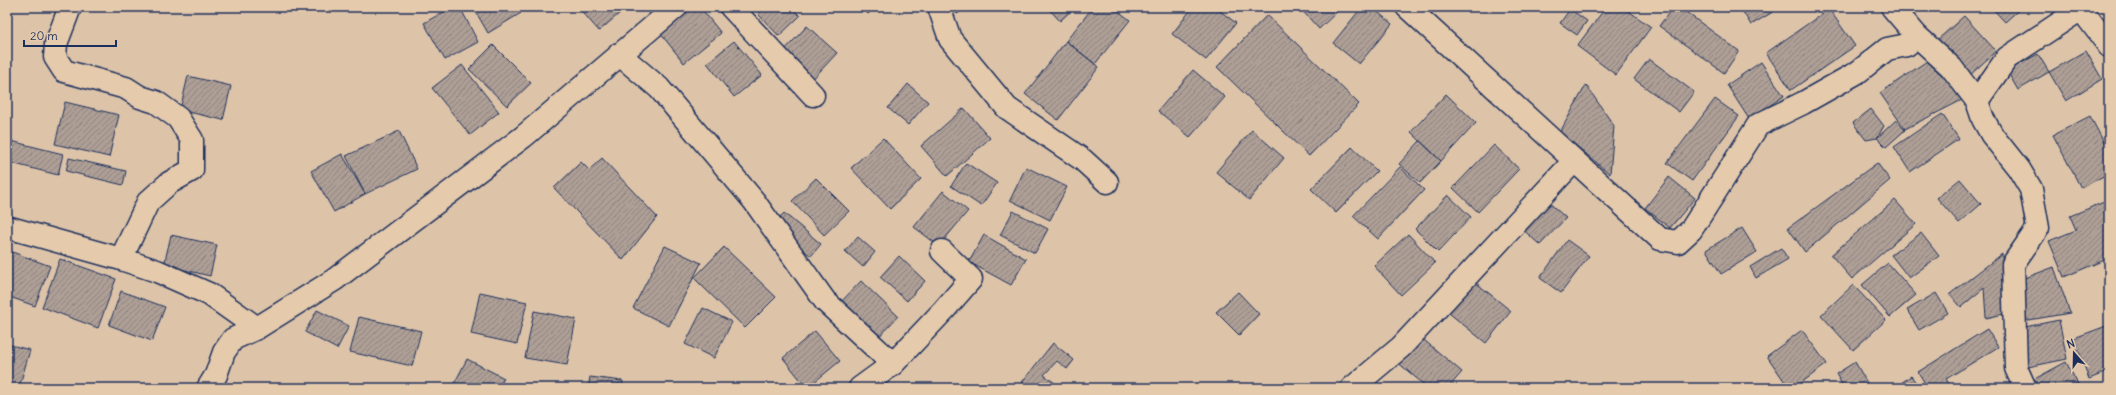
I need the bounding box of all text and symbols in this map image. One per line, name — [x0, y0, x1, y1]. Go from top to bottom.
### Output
scale bar — [24, 22, 116, 48]
text: 20 m — [30, 28, 58, 43]
north arrow — [2054, 333, 2094, 373]
text: N — [2065, 336, 2077, 351]

